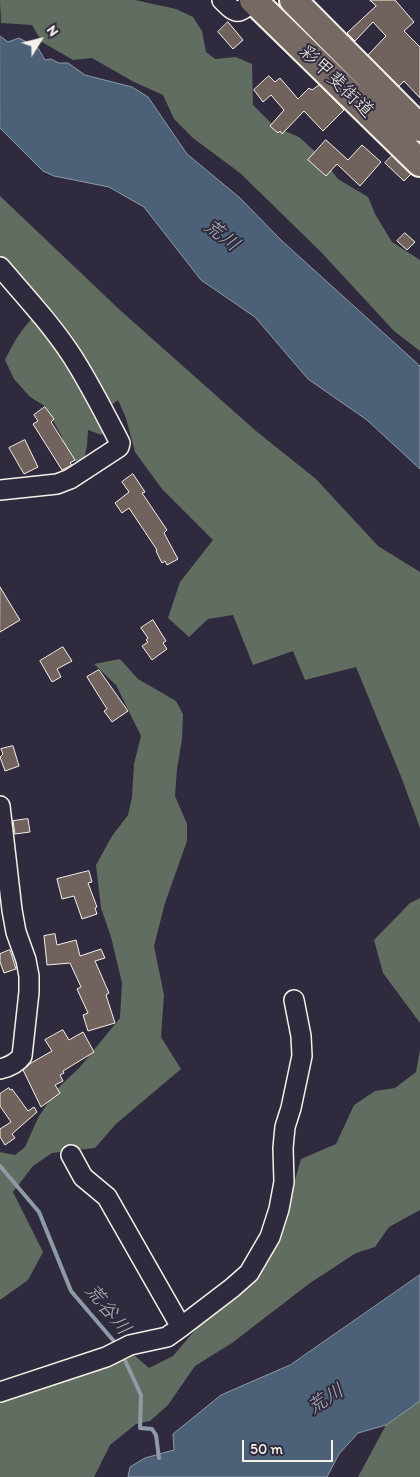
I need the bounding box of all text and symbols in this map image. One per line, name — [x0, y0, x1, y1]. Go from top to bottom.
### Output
north arrow — [15, 15, 65, 65]
text: N — [43, 22, 62, 40]
street label: 彩甲斐街道 — [294, 41, 378, 123]
water label: 荒川 — [198, 214, 244, 258]
water label: 荒谷川 — [79, 1279, 135, 1341]
water label: 荒川 — [303, 1379, 349, 1421]
scale bar — [245, 1430, 336, 1462]
text: 50 m — [250, 1440, 283, 1458]

